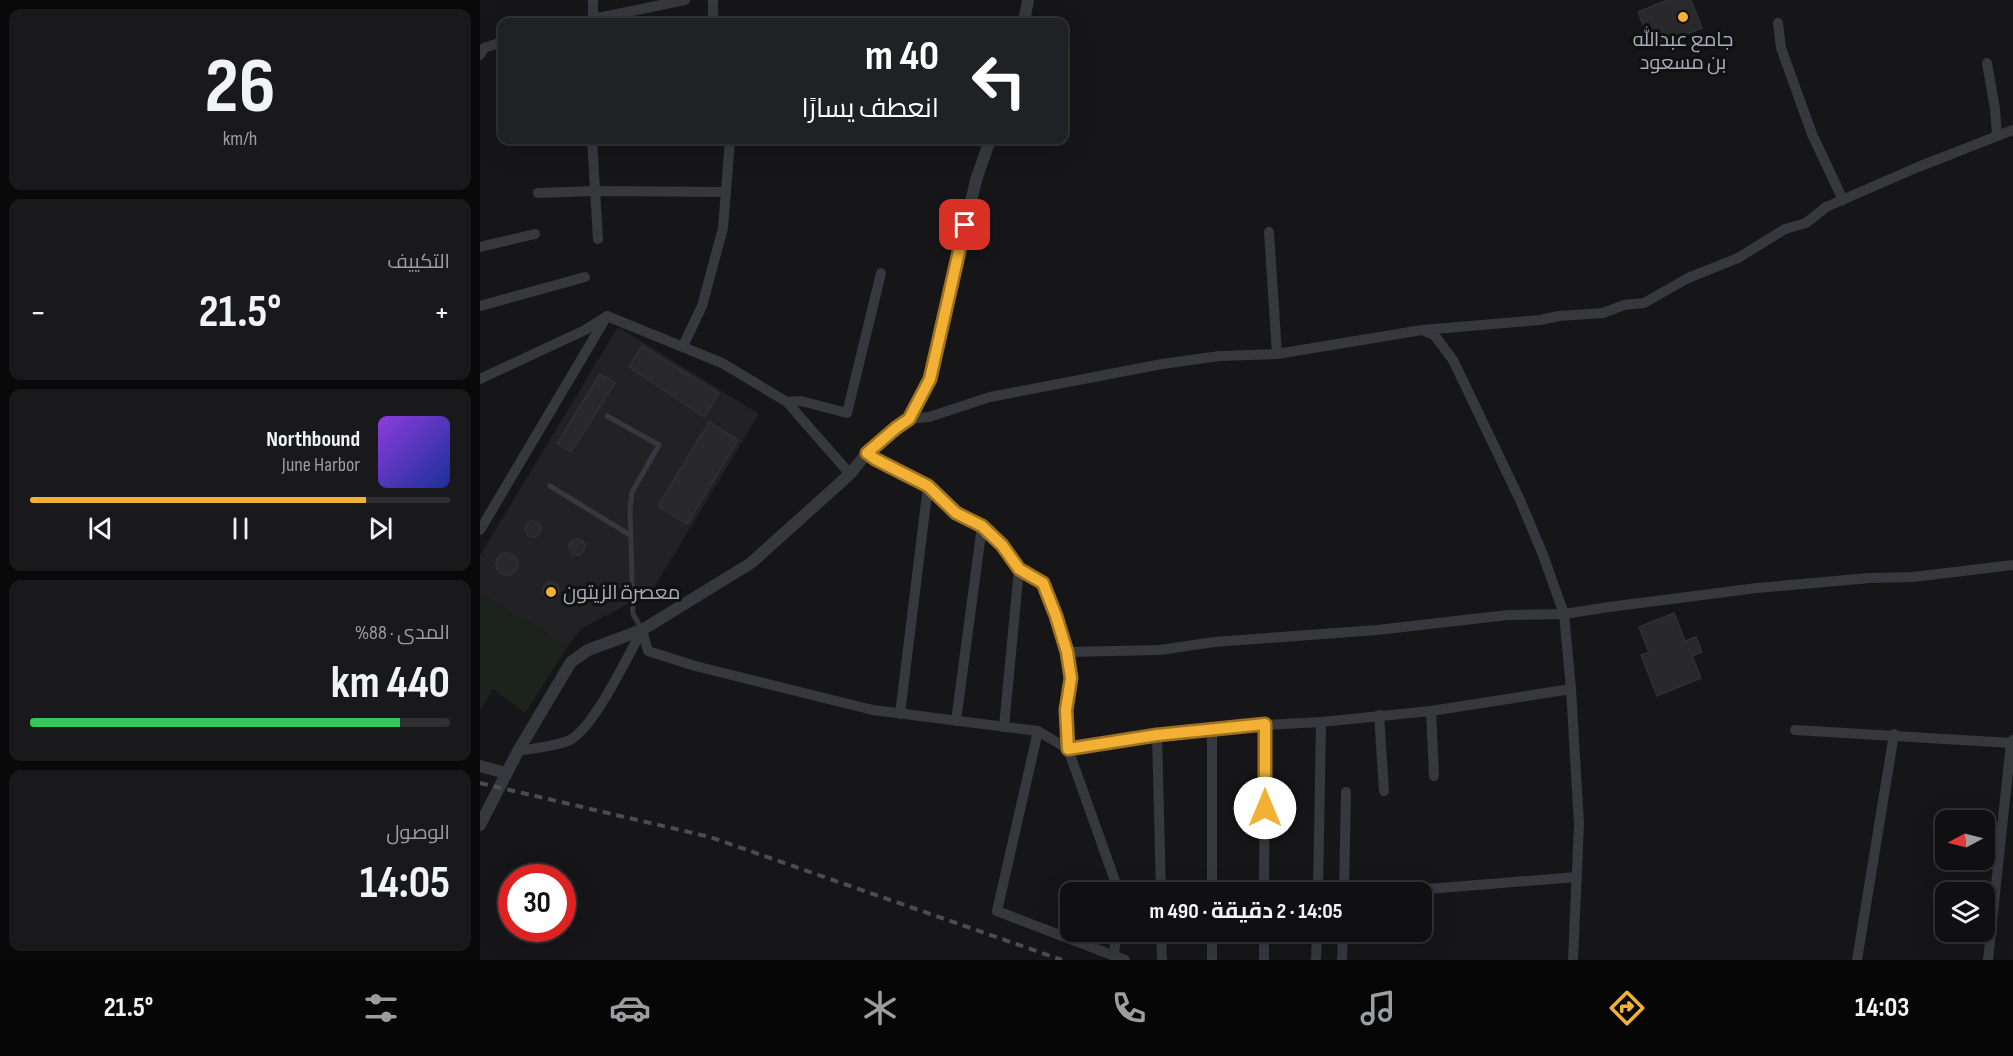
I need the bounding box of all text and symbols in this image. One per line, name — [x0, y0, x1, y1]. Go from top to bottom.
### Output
marker: جامع عبدالله بن مسعود — [1676, 10, 1690, 24]
place label: جامع عبدالله بن مسعود — [1633, 26, 1733, 75]
text: 40 m — [865, 31, 939, 82]
text: 26 — [205, 41, 275, 134]
icon: left — [960, 42, 1038, 120]
text: انعطف يسارًا — [802, 93, 939, 125]
text: km/h — [223, 127, 257, 151]
pin — [939, 199, 990, 250]
icon: arrive — [948, 208, 981, 241]
text: التكييف — [387, 250, 450, 274]
text: 21.5° — [199, 285, 281, 340]
text: − — [30, 293, 46, 333]
text: + — [434, 293, 450, 333]
text: Northbound — [266, 426, 360, 453]
text: June Harbor — [282, 453, 360, 477]
icon: previous — [84, 512, 117, 545]
icon: pause — [224, 512, 257, 545]
icon: next — [364, 512, 397, 545]
place label: معصرة الزيتون — [563, 581, 680, 605]
marker: معصرة الزيتون — [544, 585, 558, 599]
text: المدى · 88% — [355, 621, 450, 645]
text: 440 km — [331, 656, 450, 711]
position arrow — [1233, 776, 1297, 840]
north arrow — [1935, 810, 1995, 870]
map controls — [1935, 810, 1995, 942]
text: الوصول — [386, 821, 450, 845]
text: 14:05 — [360, 856, 450, 911]
speed limit sign: 30 — [498, 864, 576, 942]
button: layers — [1935, 882, 1995, 942]
text: 14:05 · 2 دقيقة · 490 m — [1150, 898, 1342, 925]
icon: filters — [360, 987, 402, 1029]
icon: car — [609, 987, 651, 1029]
icon: climate — [859, 987, 901, 1029]
icon: phone — [1108, 987, 1150, 1029]
icon: music — [1357, 987, 1399, 1029]
icon: directions — [1606, 987, 1648, 1029]
text: 21.5° — [104, 992, 153, 1024]
text: 14:03 — [1855, 992, 1909, 1024]

